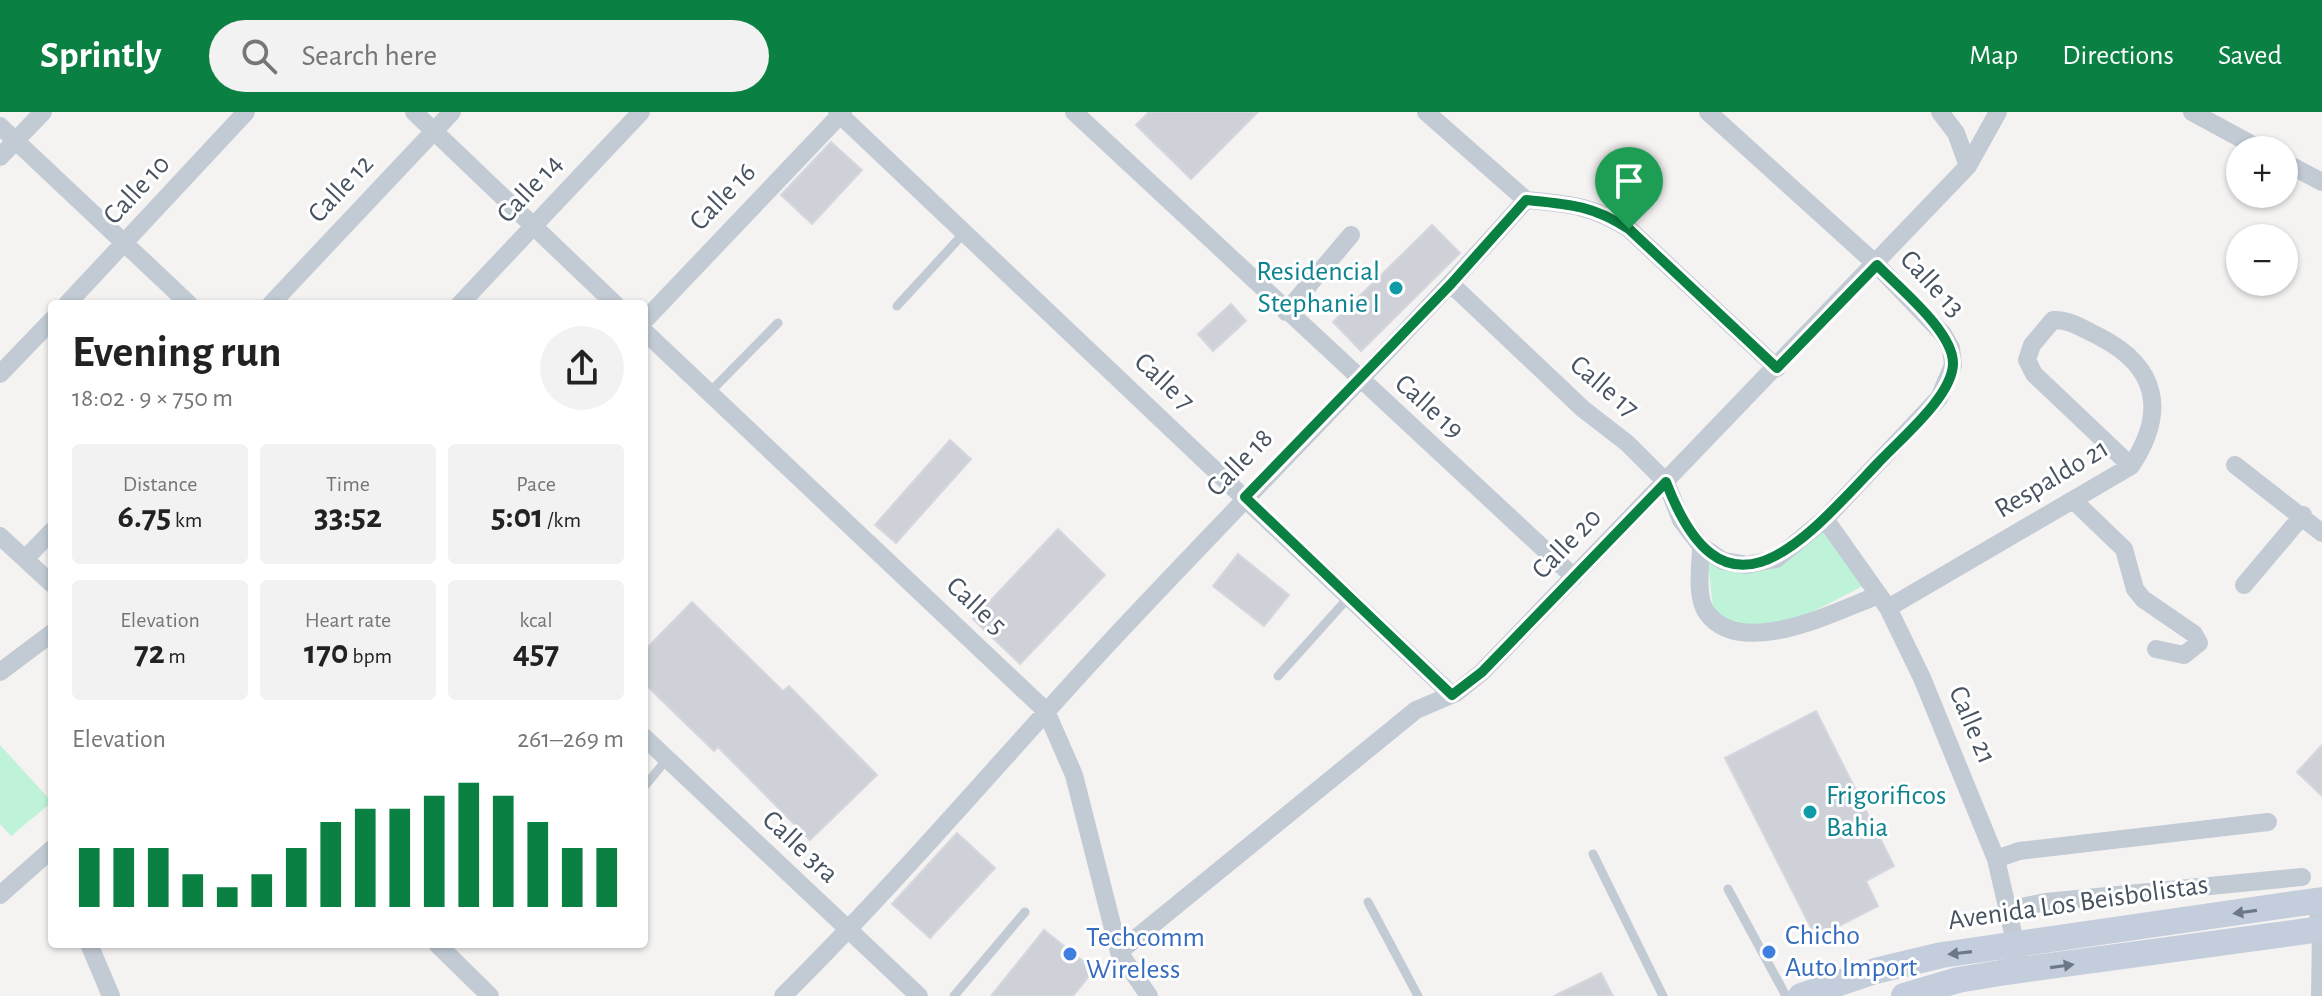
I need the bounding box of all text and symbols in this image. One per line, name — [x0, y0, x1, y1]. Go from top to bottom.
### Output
search box — [209, 20, 769, 92]
icon: search — [237, 34, 281, 78]
text: Sprintly — [40, 37, 161, 75]
text: Search here — [301, 41, 437, 71]
text: Map — [1969, 42, 2018, 70]
text: Directions — [2062, 42, 2174, 70]
text: Saved — [2218, 42, 2282, 70]
map controls — [2226, 136, 2298, 296]
button: + — [2226, 136, 2298, 208]
pin — [1595, 147, 1663, 229]
street label: Calle 14 — [492, 149, 568, 229]
street label: Calle 10 — [98, 150, 176, 230]
street label: Calle 12 — [303, 150, 379, 228]
street label: Calle 16 — [685, 158, 761, 236]
icon: arrive — [1607, 159, 1651, 203]
button: − — [2226, 224, 2298, 296]
street label: Calle 13 — [1894, 245, 1970, 323]
place label: Residencial Stephanie I — [1256, 258, 1380, 318]
marker: Residencial Stephanie I — [1387, 279, 1405, 297]
button: share — [540, 326, 624, 410]
text: Evening run — [72, 331, 281, 375]
street label: Calle 7 — [1129, 348, 1199, 416]
street label: Calle 17 — [1564, 351, 1644, 423]
street label: Calle 19 — [1389, 369, 1469, 445]
text: 18:02 · 9 × 750 m — [72, 385, 233, 411]
street label: Calle 18 — [1202, 424, 1278, 502]
street label: Respaldo 21 — [1990, 434, 2114, 524]
text: Distance — [123, 473, 197, 495]
text: Time — [326, 473, 370, 495]
text: Pace — [516, 473, 556, 495]
text: 6.75 — [118, 500, 171, 534]
text: 33:52 — [314, 500, 382, 534]
text: 5:01 — [491, 500, 543, 534]
street label: Calle 20 — [1527, 503, 1607, 585]
text: km — [171, 509, 202, 531]
text: /km — [543, 509, 581, 531]
street label: Calle 5 — [941, 572, 1011, 640]
text: Elevation — [120, 609, 200, 631]
text: Heart rate — [305, 609, 391, 631]
text: kcal — [519, 609, 553, 631]
text: 72 — [134, 636, 165, 670]
text: 170 — [304, 636, 349, 670]
text: 457 — [513, 636, 559, 670]
text: m — [165, 645, 186, 667]
text: bpm — [349, 645, 392, 667]
street label: Calle 21 — [1943, 682, 2001, 768]
text: Elevation — [72, 726, 166, 752]
text: 261–269 m — [517, 726, 624, 752]
place label: Frigorificos Bahia — [1826, 782, 1946, 842]
marker: Frigorificos Bahia — [1801, 803, 1819, 821]
street label: Calle 3ra — [757, 805, 843, 889]
street label: Avenida Los Beisbolistas — [1946, 871, 2210, 935]
one-way arrow — [2232, 906, 2257, 919]
place label: Chicho Auto Import — [1785, 922, 1917, 982]
place label: Techcomm Wireless — [1086, 924, 1205, 984]
marker: Chicho Auto Import — [1760, 943, 1778, 961]
marker: Techcomm Wireless — [1061, 945, 1079, 963]
one-way arrow — [1947, 947, 1972, 960]
one-way arrow — [2050, 959, 2075, 972]

